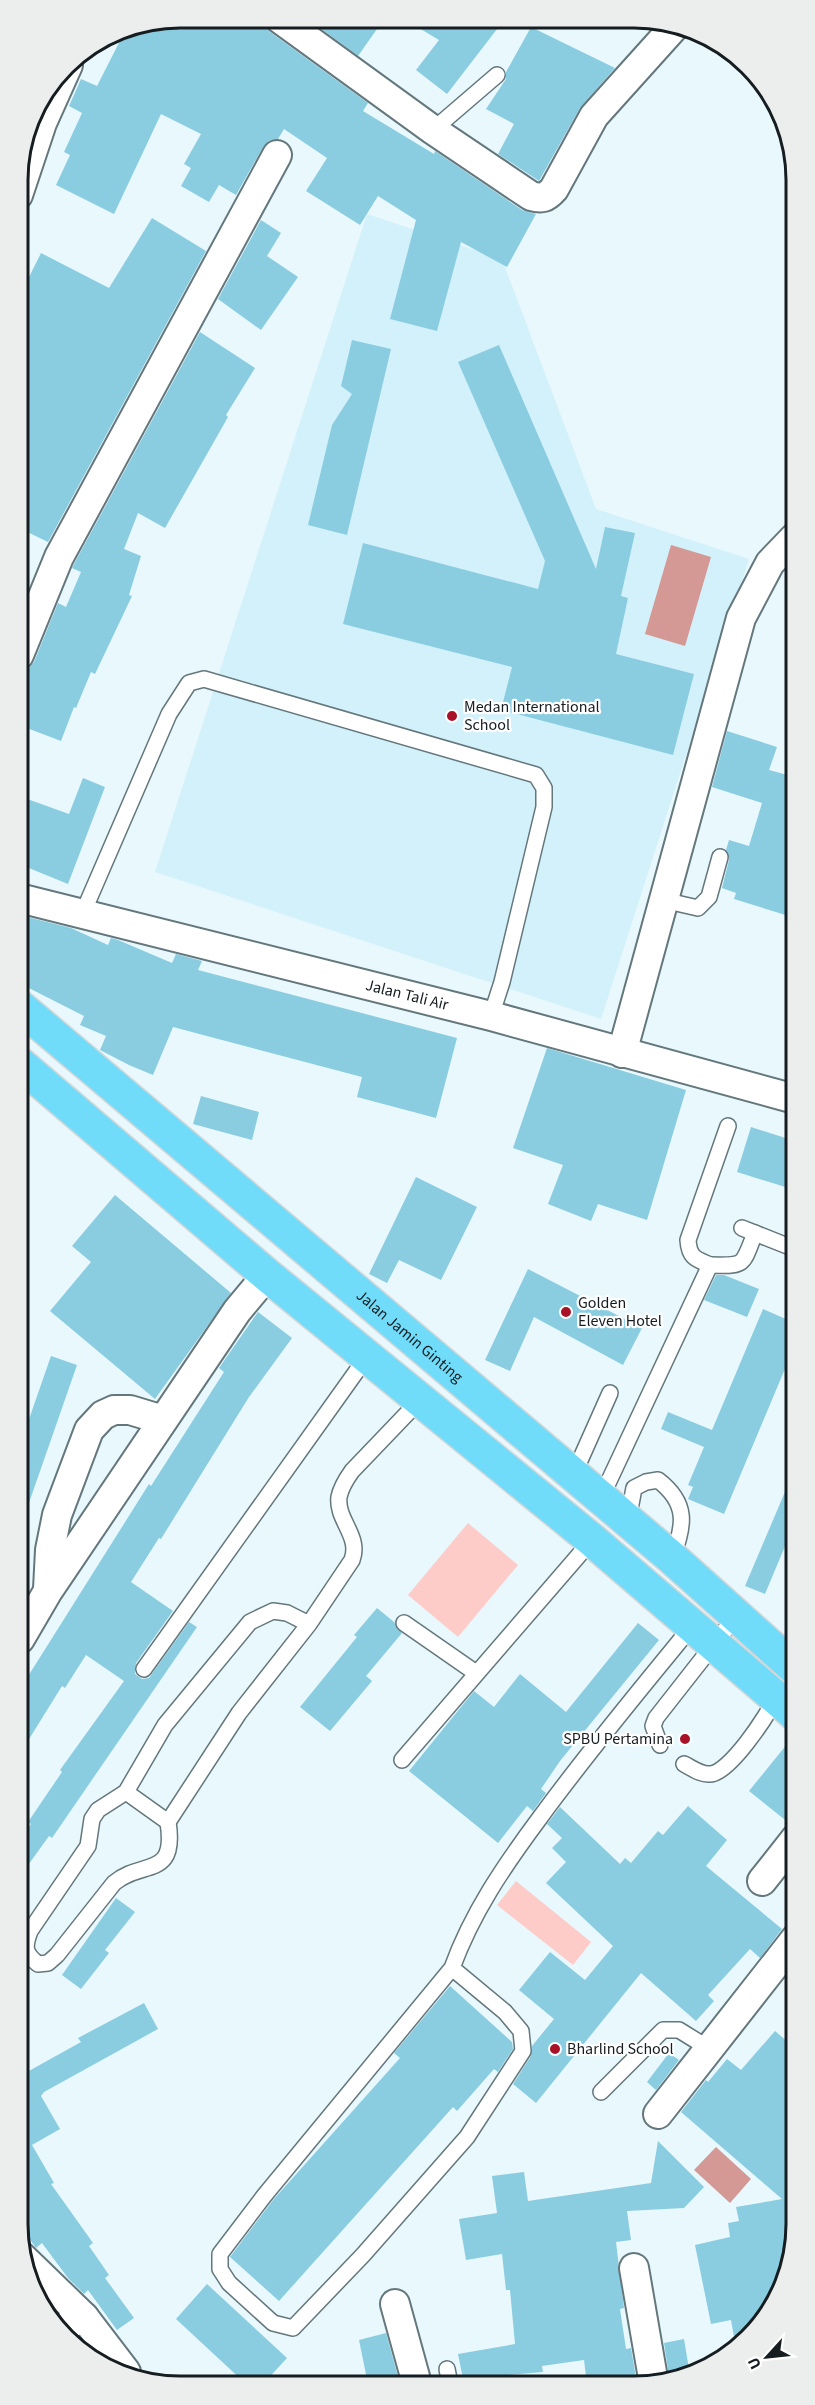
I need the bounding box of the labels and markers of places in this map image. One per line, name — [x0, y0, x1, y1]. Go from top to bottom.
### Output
place label: Medan International School — [464, 696, 600, 736]
marker: Medan International School — [445, 709, 459, 723]
place label: Golden Eleven Hotel — [578, 1292, 662, 1332]
marker: Golden Eleven Hotel — [559, 1305, 573, 1319]
place label: SPBU Pertamina — [563, 1728, 673, 1750]
marker: SPBU Pertamina — [678, 1732, 692, 1746]
place label: Bharlind School — [567, 2038, 674, 2060]
marker: Bharlind School — [548, 2042, 562, 2056]

